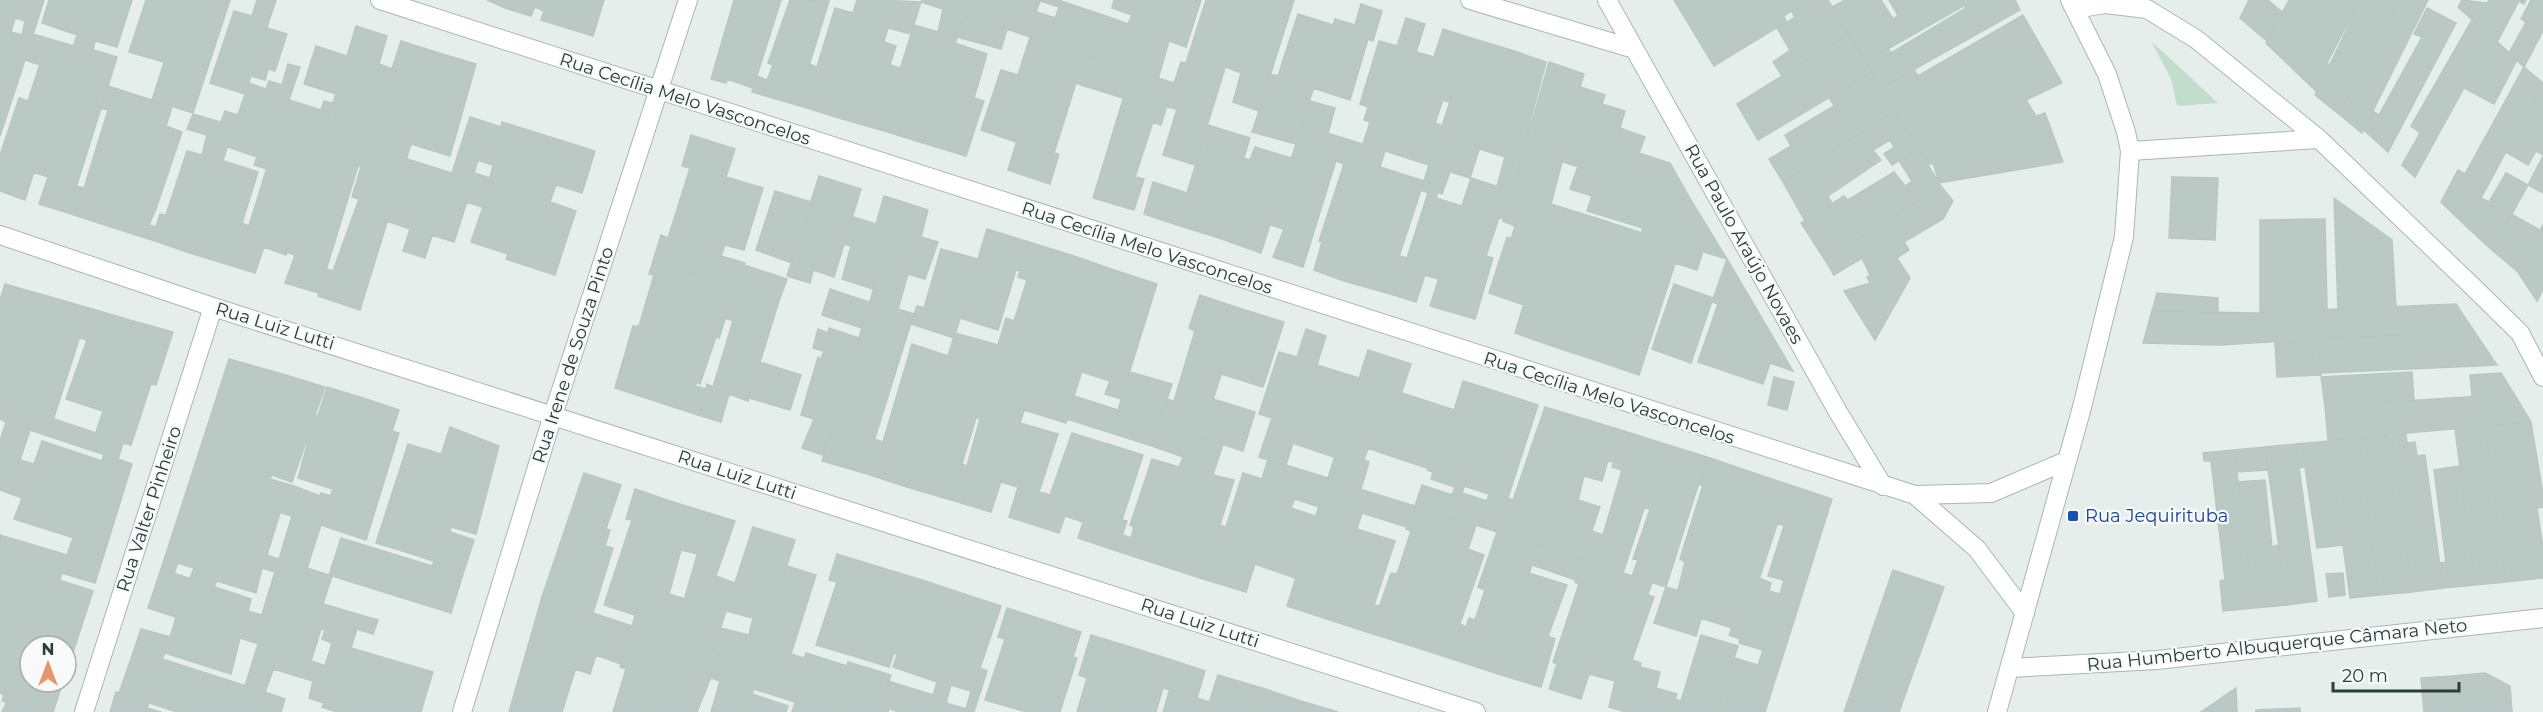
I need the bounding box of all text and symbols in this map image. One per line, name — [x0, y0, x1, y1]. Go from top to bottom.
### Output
street label: Rua Cecília Melo Vasconcelos — [557, 48, 813, 150]
street label: Rua Paulo Araújo Novaes — [1680, 140, 1808, 348]
street label: Rua Cecília Melo Vasconcelos — [1019, 197, 1275, 299]
street label: Rua Irene de Souza Pinto — [528, 244, 618, 466]
street label: Rua Luiz Lutti — [213, 297, 337, 355]
street label: Rua Cecília Melo Vasconcelos — [1481, 347, 1737, 449]
street label: Rua Valter Pinheiro — [112, 423, 186, 595]
street label: Rua Luiz Lutti — [675, 445, 799, 505]
place label: Rua Jequirituba — [2085, 505, 2228, 527]
marker: Rua Jequirituba — [2066, 509, 2080, 523]
street label: Rua Luiz Lutti — [1138, 593, 1262, 653]
street label: Rua Humberto Albuquerque Câmara Neto — [2086, 614, 2468, 676]
north arrow — [18, 634, 78, 694]
text: N — [42, 640, 54, 659]
scale bar — [2333, 655, 2459, 693]
text: 20 m — [2342, 665, 2388, 687]

